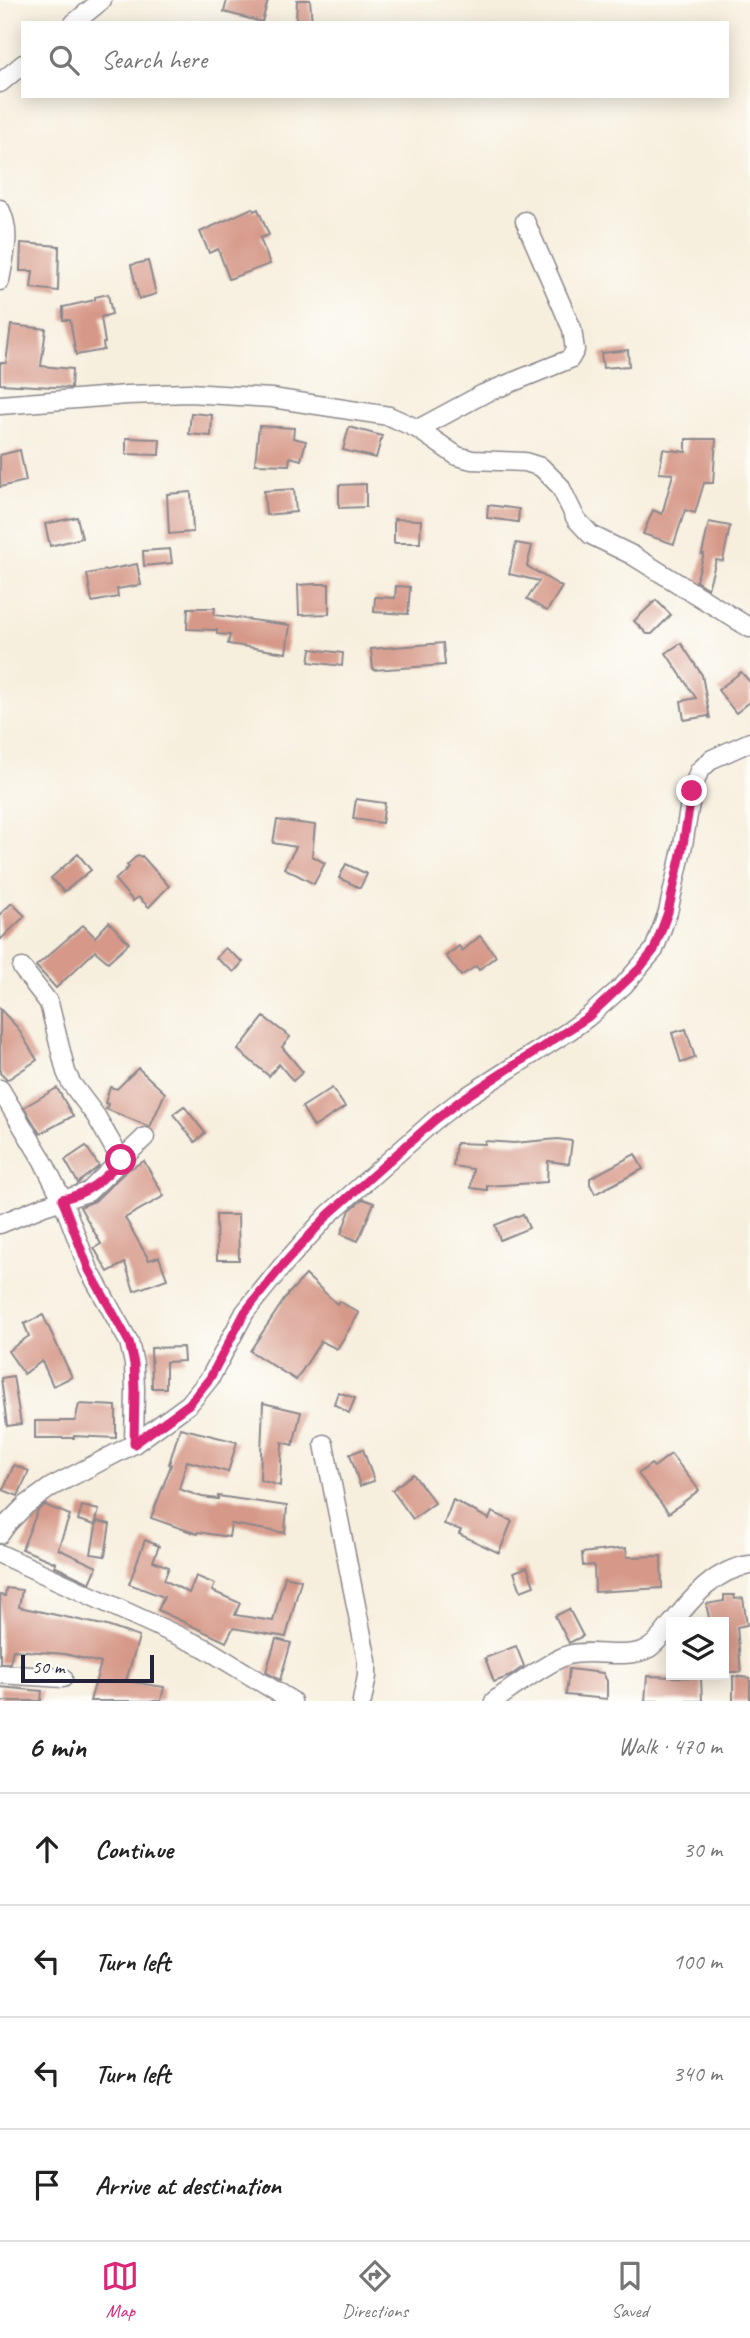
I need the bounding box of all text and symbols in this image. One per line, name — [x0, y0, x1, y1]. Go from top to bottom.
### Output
search box — [21, 21, 729, 98]
icon: search — [45, 41, 83, 79]
text: Search here — [101, 43, 207, 76]
route end — [676, 775, 707, 806]
route start — [105, 1144, 136, 1175]
map controls — [666, 1617, 729, 1680]
button: layers — [666, 1617, 729, 1680]
scale bar — [21, 1652, 154, 1684]
text: 50 m — [32, 1655, 64, 1679]
text: 6 min — [28, 1728, 86, 1766]
text: Walk · 470 m — [618, 1732, 722, 1761]
icon: ahead — [28, 1830, 66, 1868]
text: Continue — [95, 1833, 173, 1866]
text: 30 m — [683, 1835, 722, 1864]
icon: left — [28, 1942, 66, 1980]
text: Turn left — [95, 1945, 170, 1978]
text: 100 m — [673, 1947, 722, 1976]
icon: left — [28, 2054, 66, 2092]
text: Turn left — [95, 2057, 170, 2090]
text: 340 m — [673, 2059, 722, 2088]
icon: arrive — [28, 2166, 66, 2204]
text: Arrive at destination — [95, 2169, 281, 2202]
tab: Map — [101, 2257, 139, 2323]
tab: Directions — [342, 2257, 408, 2323]
tab: Saved — [611, 2257, 649, 2323]

